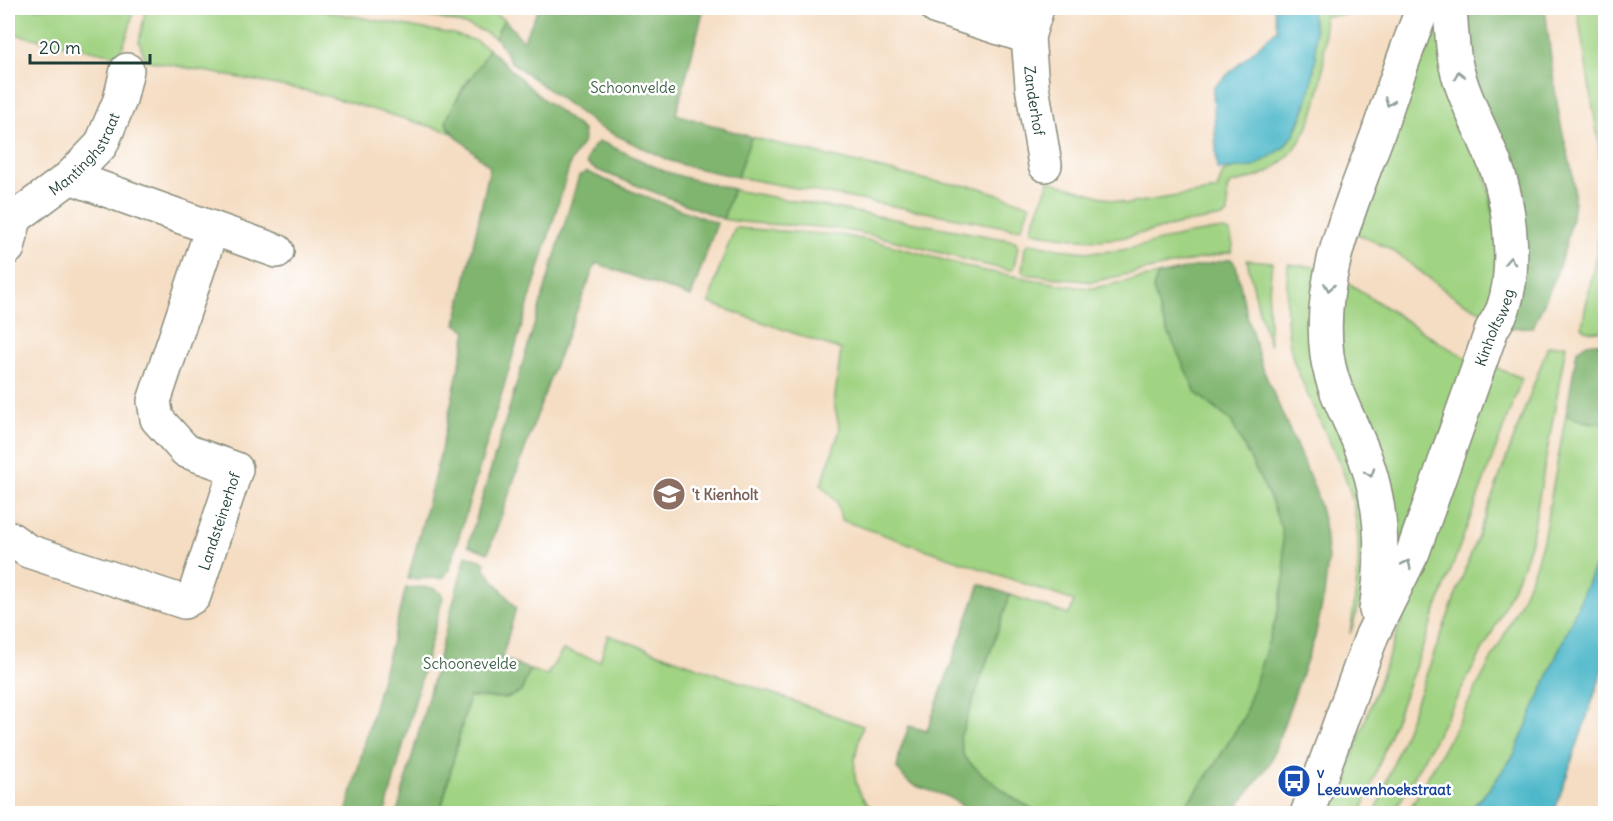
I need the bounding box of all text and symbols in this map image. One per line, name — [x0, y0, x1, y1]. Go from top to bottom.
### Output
scale bar — [30, 27, 150, 65]
text: 20 m — [39, 36, 81, 59]
street label: Zanderhof — [1021, 65, 1050, 138]
one-way arrow — [1454, 70, 1467, 80]
park label: Schoonvelde — [590, 78, 676, 97]
one-way arrow — [1383, 96, 1396, 107]
street label: Mantinghstraat — [45, 109, 123, 199]
one-way arrow — [1503, 256, 1516, 265]
one-way arrow — [1323, 282, 1335, 292]
street label: Kinholtsweg — [1470, 287, 1517, 369]
one-way arrow — [1363, 467, 1375, 478]
street label: Landsteinerhof — [194, 469, 244, 573]
school or university icon: 't Kienholt — [651, 476, 687, 512]
place label: 't Kienholt — [692, 485, 759, 504]
one-way arrow — [1400, 559, 1411, 570]
park label: Schoonevelde — [423, 654, 517, 673]
bus stop icon: v Leeuwenhoekstraat — [1276, 763, 1312, 799]
place label: v Leeuwenhoekstraat — [1317, 763, 1452, 799]

